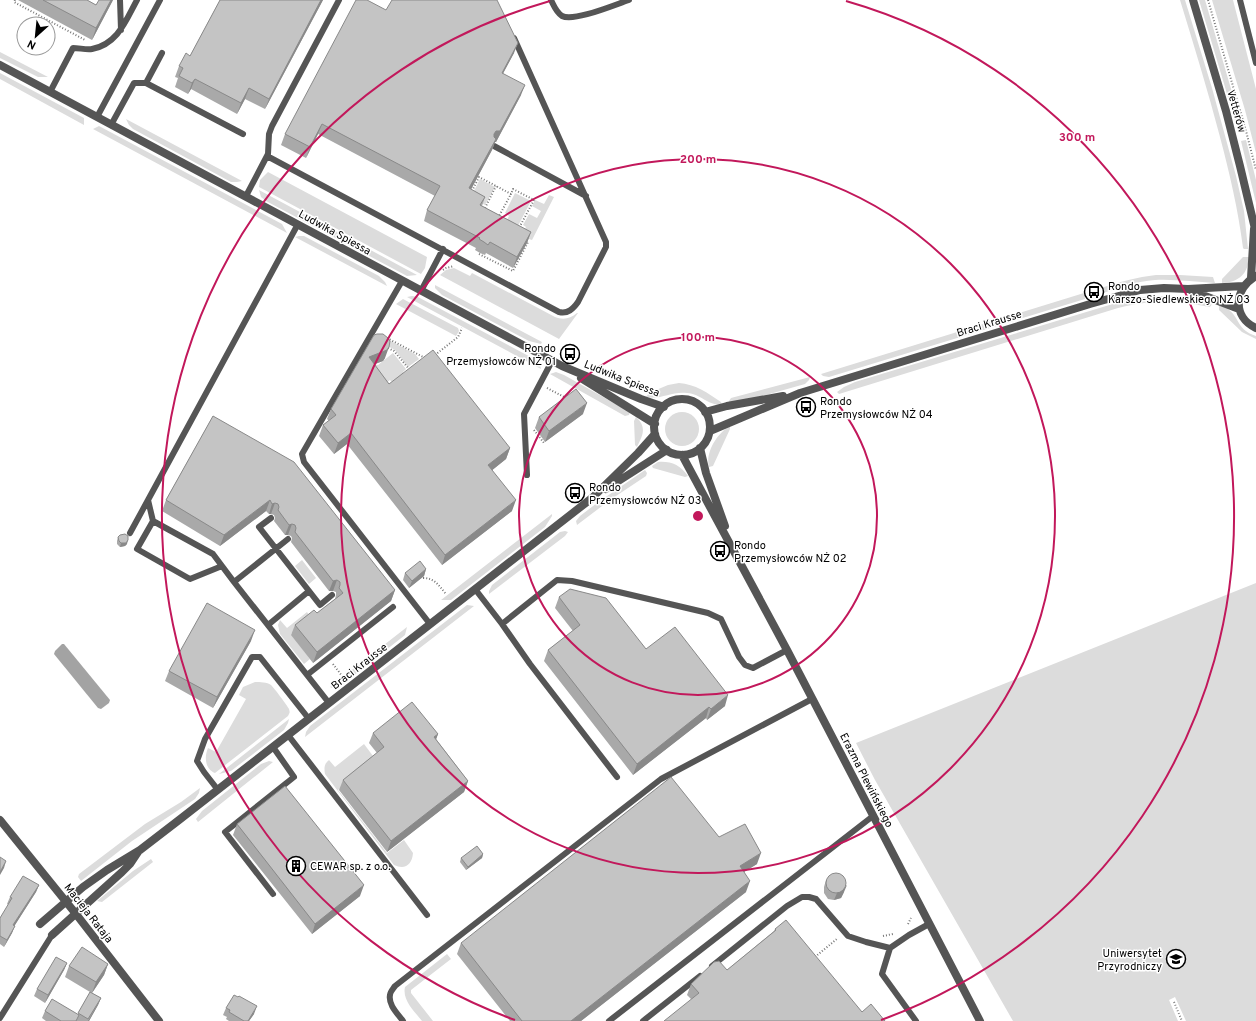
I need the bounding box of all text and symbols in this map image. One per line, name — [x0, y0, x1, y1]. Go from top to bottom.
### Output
north arrow — [16, 16, 56, 56]
text: N — [25, 36, 39, 52]
street label: Vetterów — [1223, 88, 1249, 134]
text: 300 m — [1059, 130, 1095, 146]
text: 200 m — [680, 152, 716, 168]
street label: Ludwika Spiessa — [296, 207, 373, 259]
place label: Rondo Karszo-Siedlewskiego NŻ 03 — [1108, 280, 1250, 307]
bus stop icon: Rondo Karszo-Siedlewskiego NŻ 03 — [1083, 281, 1105, 303]
street label: Braci Krausse — [955, 307, 1024, 341]
text: 100 m — [681, 330, 715, 346]
place label: Rondo Przemysłowców NŻ 01 — [446, 342, 556, 369]
bus stop icon: Rondo Przemysłowców NŻ 01 — [559, 343, 581, 365]
street label: Ludwika Spiessa — [582, 357, 662, 401]
place label: Rondo Przemysłowców NŻ 04 — [820, 395, 933, 422]
bus stop icon: Rondo Przemysłowców NŻ 04 — [795, 396, 817, 418]
place label: Rondo Przemysłowców NŻ 03 — [589, 481, 701, 508]
bus stop icon: Rondo Przemysłowców NŻ 03 — [564, 482, 586, 504]
centre of rings — [691, 509, 705, 523]
place label: Rondo Przemysłowców NŻ 02 — [734, 539, 846, 566]
bus stop icon: Rondo Przemysłowców NŻ 02 — [709, 540, 731, 562]
street label: Braci Krausse — [329, 640, 391, 693]
street label: Erazma Plewińskiego — [836, 731, 896, 830]
building icon: CEWAR sp. z o.o. — [285, 855, 307, 877]
place label: CEWAR sp. z o.o. — [310, 860, 391, 874]
street label: Macieja Rataja — [61, 881, 116, 946]
place label: Uniwersytet Przyrodniczy — [1097, 947, 1162, 974]
school or university icon: Uniwersytet Przyrodniczy — [1165, 948, 1187, 970]

